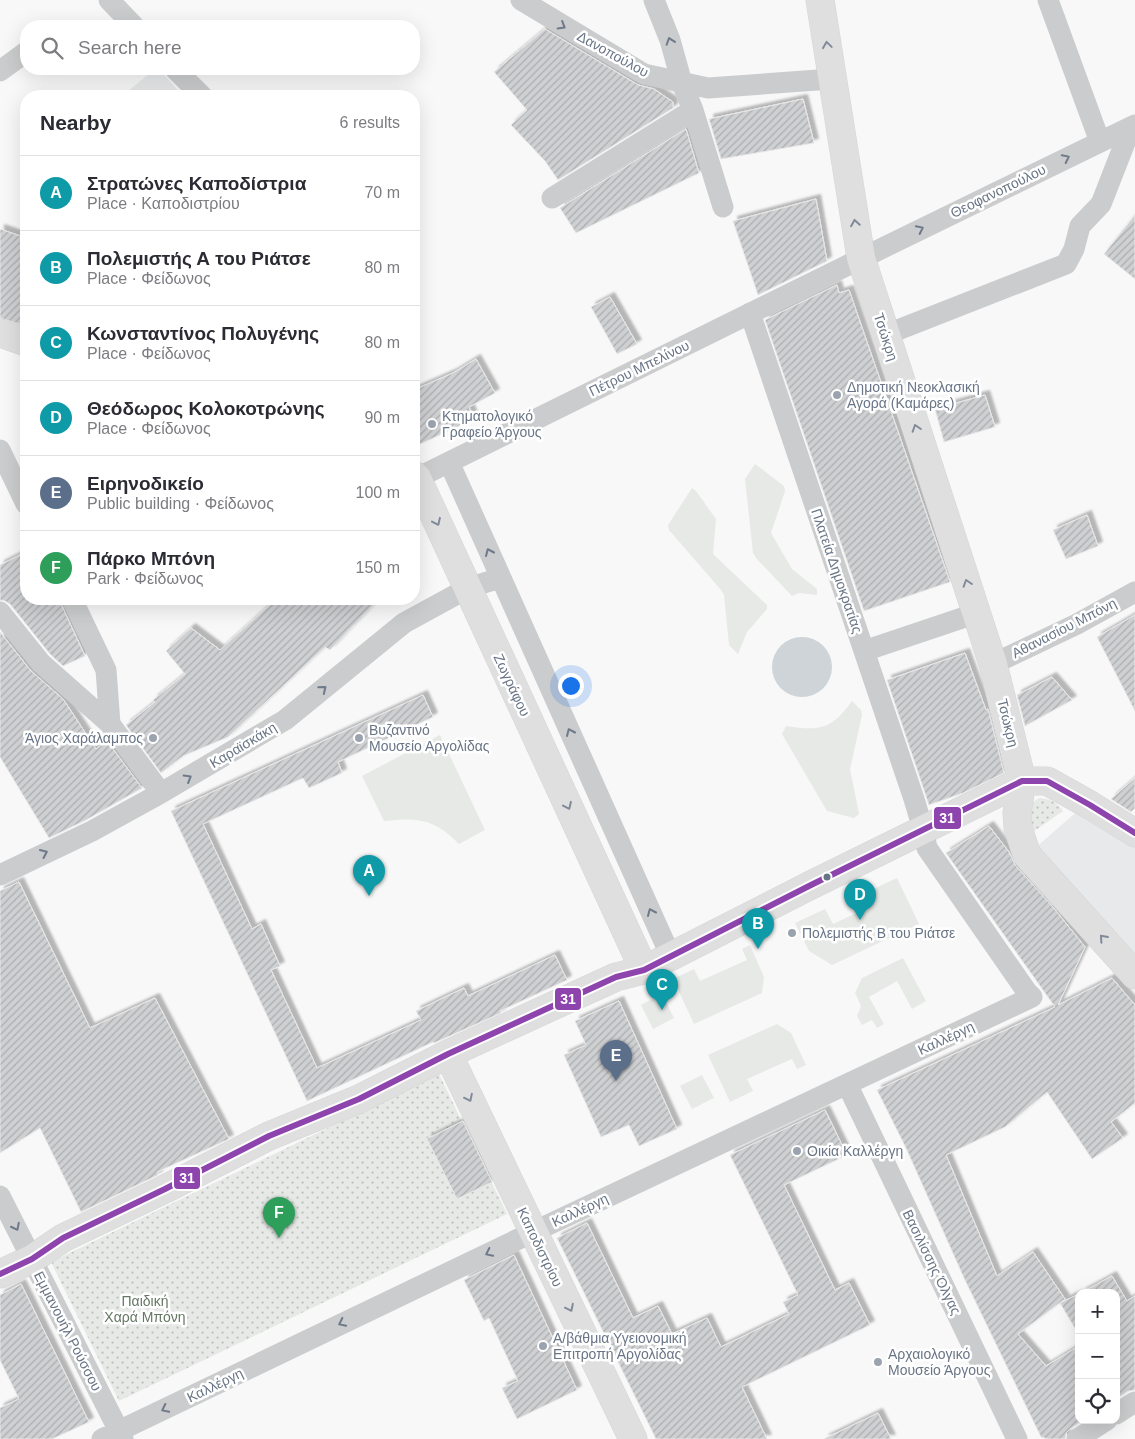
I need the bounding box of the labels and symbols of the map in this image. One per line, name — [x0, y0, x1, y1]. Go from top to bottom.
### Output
one-way arrow — [557, 19, 566, 29]
street label: Δανοπούλου — [574, 28, 652, 80]
one-way arrow — [666, 37, 676, 45]
one-way arrow — [822, 40, 833, 48]
one-way arrow — [1061, 154, 1070, 164]
street label: Θεοφανοπούλου — [948, 161, 1048, 221]
one-way arrow — [850, 218, 861, 226]
one-way arrow — [915, 225, 924, 235]
street label: Τσώκρη — [871, 311, 901, 363]
street label: Πέτρου Μπελίνου — [586, 337, 692, 399]
place label: Δημοτική Νεοκλασική Αγορά (Καμάρες) — [847, 379, 980, 411]
marker: Δημοτική Νεοκλασική Αγορά (Καμάρες) — [831, 389, 843, 401]
place label: Κτηματολογικό Γραφείο Άργους — [442, 408, 542, 440]
marker: Κτηματολογικό Γραφείο Άργους — [426, 418, 438, 430]
one-way arrow — [912, 425, 922, 433]
street label: Πλατεία Δημοκρατίας — [808, 507, 866, 636]
one-way arrow — [431, 517, 441, 526]
one-way arrow — [484, 548, 495, 557]
one-way arrow — [962, 579, 972, 587]
street label: Αθανασίου Μπόνη — [1009, 595, 1119, 661]
street label: Ζωγράφου — [491, 651, 533, 719]
your location — [558, 673, 584, 699]
one-way arrow — [317, 686, 326, 694]
street label: Τσώκρη — [994, 697, 1022, 749]
street label: Καραϊσκάκη — [207, 719, 279, 771]
place label: Βυζαντινό Μουσείο Αργολίδας — [369, 722, 490, 754]
one-way arrow — [565, 728, 576, 737]
place label: Άγιος Χαράλαμπος — [25, 730, 143, 746]
marker: Άγιος Χαράλαμπος — [147, 732, 159, 744]
marker: Βυζαντινό Μουσείο Αργολίδας — [353, 732, 365, 744]
one-way arrow — [182, 774, 191, 784]
one-way arrow — [562, 800, 572, 809]
line badge: 31 — [933, 806, 962, 830]
text: 31 — [939, 810, 955, 826]
one-way arrow — [39, 849, 48, 860]
pin: A — [353, 855, 385, 896]
unlabelled marker — [822, 872, 832, 882]
pin: D — [844, 879, 876, 920]
one-way arrow — [646, 908, 657, 917]
pin: B — [742, 908, 774, 949]
place label: Πολεμιστής Β του Ριάτσε — [802, 925, 955, 941]
marker: Πολεμιστής Β του Ριάτσε — [786, 927, 798, 939]
one-way arrow — [1099, 935, 1108, 944]
pin: C — [646, 969, 678, 1010]
line badge: 31 — [554, 987, 582, 1011]
text: 31 — [560, 991, 576, 1007]
street label: Καλλέργη — [915, 1018, 977, 1058]
pin: E — [600, 1040, 632, 1081]
one-way arrow — [463, 1093, 473, 1102]
place label: Οικία Καλλέργη — [807, 1143, 903, 1159]
marker: Οικία Καλλέργη — [791, 1145, 803, 1157]
line badge: 31 — [173, 1166, 201, 1190]
text: 31 — [179, 1170, 195, 1186]
street label: Καλλέργη — [549, 1190, 611, 1230]
pin: F — [263, 1197, 295, 1238]
street label: Καποδιστρίου — [514, 1205, 566, 1289]
street label: Βασιλίσσης Όλγας — [900, 1207, 964, 1317]
one-way arrow — [10, 1222, 20, 1231]
one-way arrow — [485, 1247, 494, 1257]
street label: Εμμανουήλ Ρούσσου — [31, 1268, 105, 1394]
park label: Παιδική Χαρά Μπόνη — [104, 1293, 186, 1325]
one-way arrow — [564, 1303, 574, 1312]
one-way arrow — [339, 1317, 348, 1327]
place label: Α/βάθμια Υγειονομική Επιτροπή Αργολίδας — [553, 1330, 687, 1362]
marker: Α/βάθμια Υγειονομική Επιτροπή Αργολίδας — [537, 1340, 549, 1352]
place label: Αρχαιολογικό Μουσείο Άργους — [888, 1346, 991, 1378]
marker: Αρχαιολογικό Μουσείο Άργους — [872, 1356, 884, 1368]
street label: Καλλέργη — [184, 1365, 246, 1405]
one-way arrow — [161, 1403, 170, 1413]

